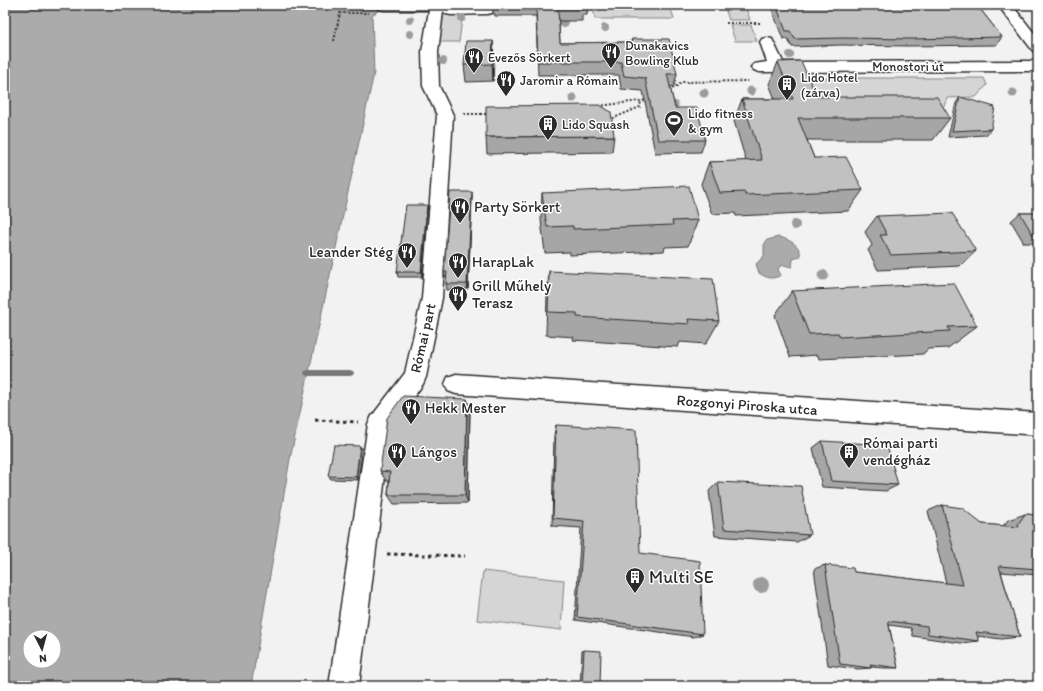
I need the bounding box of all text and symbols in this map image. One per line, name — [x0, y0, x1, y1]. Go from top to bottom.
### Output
place label: Dunakavics Bowling Klub — [625, 38, 699, 68]
restaurant icon: Dunakavics Bowling Klub — [600, 41, 622, 69]
restaurant icon: Evezős Sörkert — [463, 46, 485, 74]
place label: Evezős Sörkert — [488, 50, 571, 65]
street label: Monostori út — [872, 59, 944, 74]
restaurant icon: Jaromir a Rómain — [495, 69, 517, 97]
place label: Lido Hotel (zárva) — [801, 70, 858, 100]
place label: Jaromir a Rómain — [520, 73, 618, 88]
building icon: Lido Hotel (zárva) — [776, 73, 798, 101]
place label: Lido fitness & gym — [688, 106, 753, 136]
sports icon: Lido fitness & gym — [663, 109, 685, 137]
building icon: Lido Squash — [537, 113, 559, 141]
place label: Lido Squash — [562, 117, 629, 132]
restaurant icon: Party Sörkert — [449, 196, 471, 224]
place label: Party Sörkert — [474, 198, 561, 216]
restaurant icon: Leander Stég — [396, 241, 418, 269]
place label: Leander Stég — [309, 243, 393, 261]
restaurant icon: HarapLak — [447, 251, 469, 279]
place label: HarapLak — [472, 253, 534, 271]
place label: Grill Műhely Terasz — [472, 277, 551, 312]
restaurant icon: Grill Műhely Terasz — [447, 284, 469, 312]
street label: Római part — [406, 301, 440, 375]
street label: Rozgonyi Piroska utca — [676, 391, 819, 419]
restaurant icon: Hekk Mester — [400, 397, 422, 425]
place label: Hekk Mester — [425, 399, 506, 417]
place label: Római parti vendégház — [863, 434, 938, 469]
restaurant icon: Lángos — [386, 441, 408, 469]
building icon: Római parti vendégház — [838, 441, 860, 469]
place label: Lángos — [411, 443, 457, 461]
building icon: Multi SE — [624, 566, 646, 594]
place label: Multi SE — [649, 566, 714, 588]
north arrow — [22, 629, 62, 669]
text: N — [39, 652, 47, 665]

